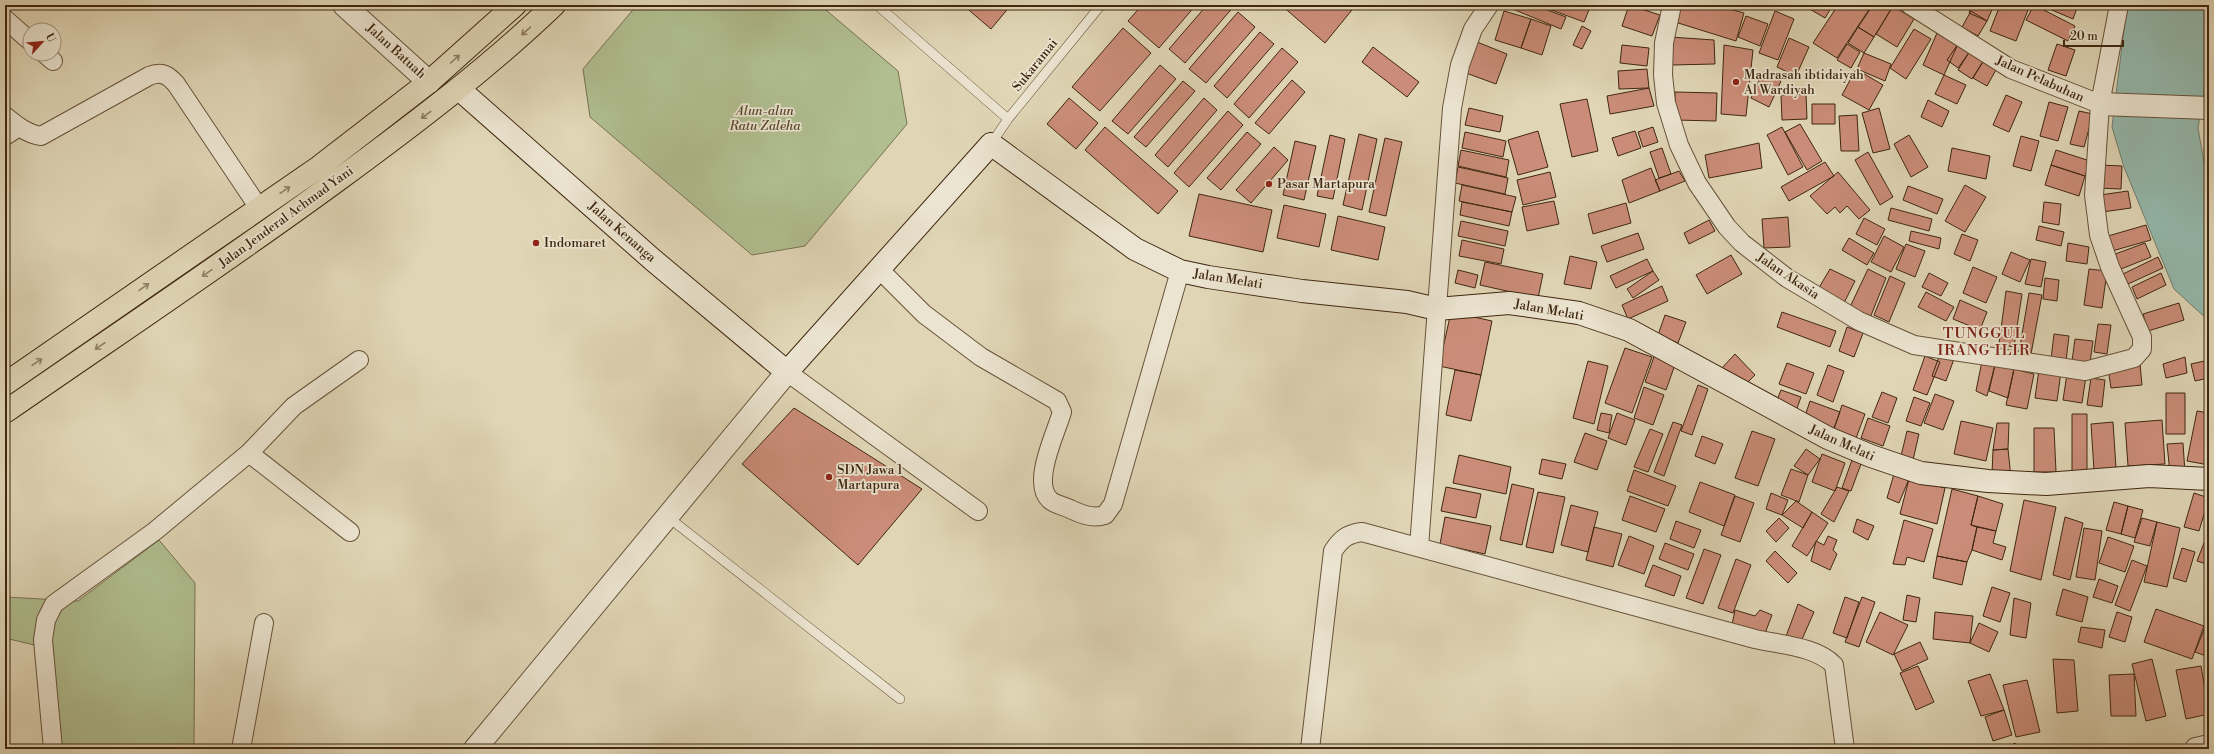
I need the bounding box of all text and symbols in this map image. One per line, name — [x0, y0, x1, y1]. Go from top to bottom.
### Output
street label: Jalan Batuah — [362, 19, 429, 82]
north arrow — [22, 22, 62, 62]
scale bar — [2064, 22, 2123, 48]
one-way arrow — [520, 27, 531, 36]
text: 20 m — [2070, 29, 2098, 44]
text: U — [42, 31, 58, 45]
street label: Sukaramai — [1009, 35, 1061, 95]
street label: Jalan Pelabuhan — [1992, 52, 2087, 106]
one-way arrow — [449, 55, 459, 64]
place label: Madrasah ibtidaiyah Al Wardiyah — [1743, 67, 1864, 98]
marker: Madrasah ibtidaiyah Al Wardiyah — [1731, 77, 1741, 87]
park label: Alun-alun Ratu Zaleha — [728, 103, 801, 134]
one-way arrow — [421, 111, 432, 119]
street label: Jalan Jenderal Achmad Yani — [215, 163, 357, 272]
place label: Pasar Martapura — [1277, 176, 1375, 192]
marker: Pasar Martapura — [1264, 179, 1274, 189]
one-way arrow — [280, 186, 291, 194]
street label: Jalan Kenanga — [584, 198, 659, 266]
place label: Indomaret — [544, 235, 606, 251]
marker: Indomaret — [531, 238, 541, 248]
street label: Jalan Akasia — [1753, 249, 1823, 303]
street label: Jalan Melati — [1191, 265, 1264, 292]
one-way arrow — [202, 269, 213, 277]
one-way arrow — [138, 283, 149, 291]
street label: Jalan Melati — [1512, 296, 1585, 324]
district label: TUNGGUL IRANG ILIR — [1938, 324, 2030, 360]
one-way arrow — [95, 342, 106, 350]
one-way arrow — [31, 358, 42, 366]
street label: Jalan Melati — [1806, 421, 1877, 465]
place label: SDN Jawa 1 Martapura — [837, 462, 903, 493]
marker: SDN Jawa 1 Martapura — [824, 472, 834, 482]

